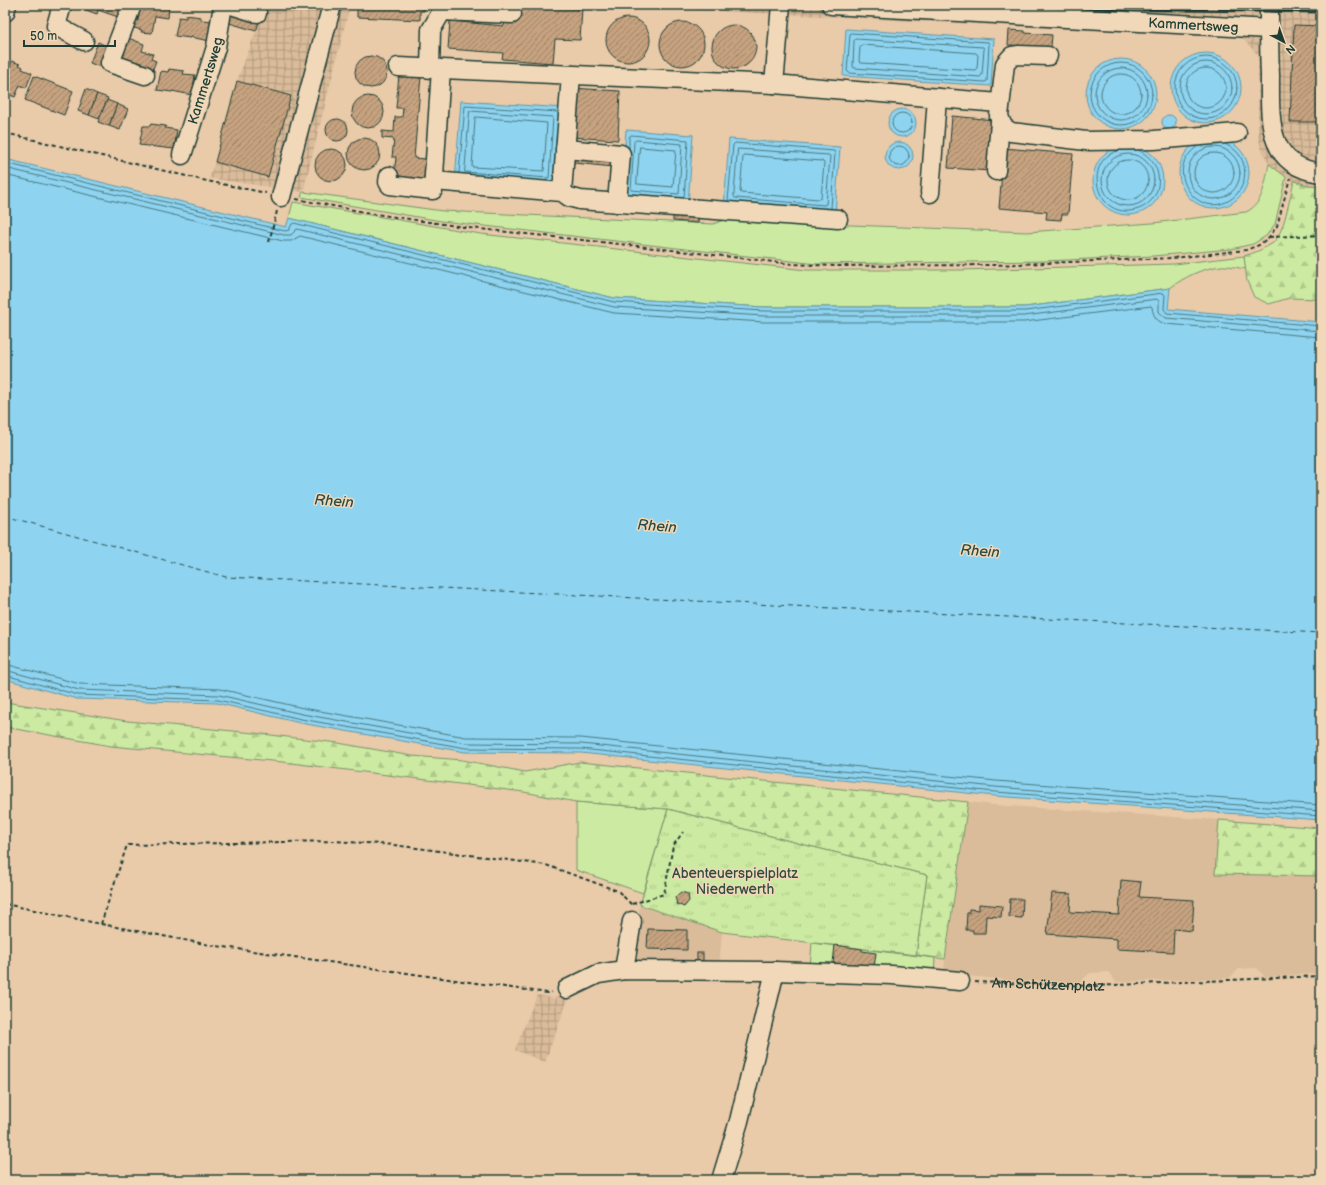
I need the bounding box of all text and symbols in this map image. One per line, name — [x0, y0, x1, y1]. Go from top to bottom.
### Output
street label: Kammertsweg — [1148, 14, 1239, 36]
scale bar — [24, 22, 115, 48]
north arrow — [1264, 22, 1304, 62]
text: 50 m — [30, 29, 57, 44]
street label: Kammertsweg — [184, 36, 227, 126]
text: N — [1283, 42, 1298, 57]
water label: Rhein — [314, 491, 354, 512]
water label: Rhein — [637, 516, 677, 537]
water label: Rhein — [960, 541, 1000, 562]
park label: Abenteuerspielplatz Niederwerth — [672, 865, 798, 898]
street label: Am Schützenplatz — [992, 975, 1105, 995]

